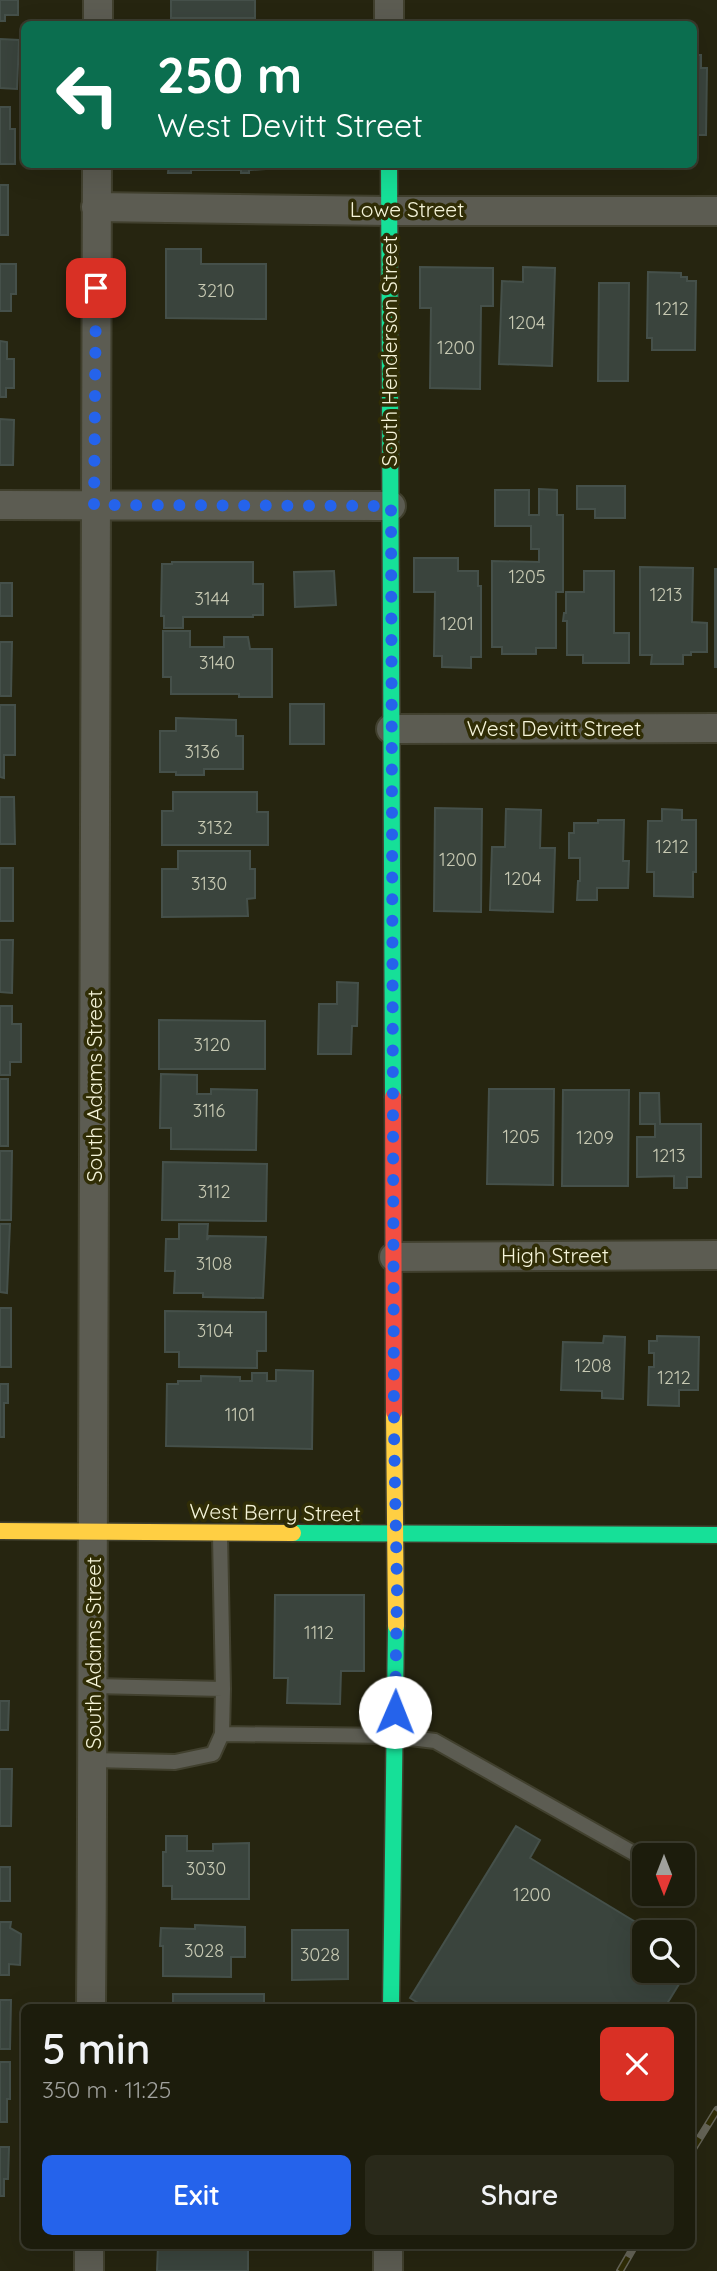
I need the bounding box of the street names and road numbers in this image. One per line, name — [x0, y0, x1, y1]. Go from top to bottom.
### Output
street label: Lowe Street — [350, 196, 464, 222]
street label: South Henderson Street — [376, 236, 402, 466]
street label: West Devitt Street — [467, 715, 641, 741]
street label: South Adams Street — [81, 990, 107, 1182]
street label: High Street — [501, 1242, 609, 1268]
street label: West Berry Street — [189, 1498, 361, 1526]
street label: South Adams Street — [80, 1557, 106, 1749]

